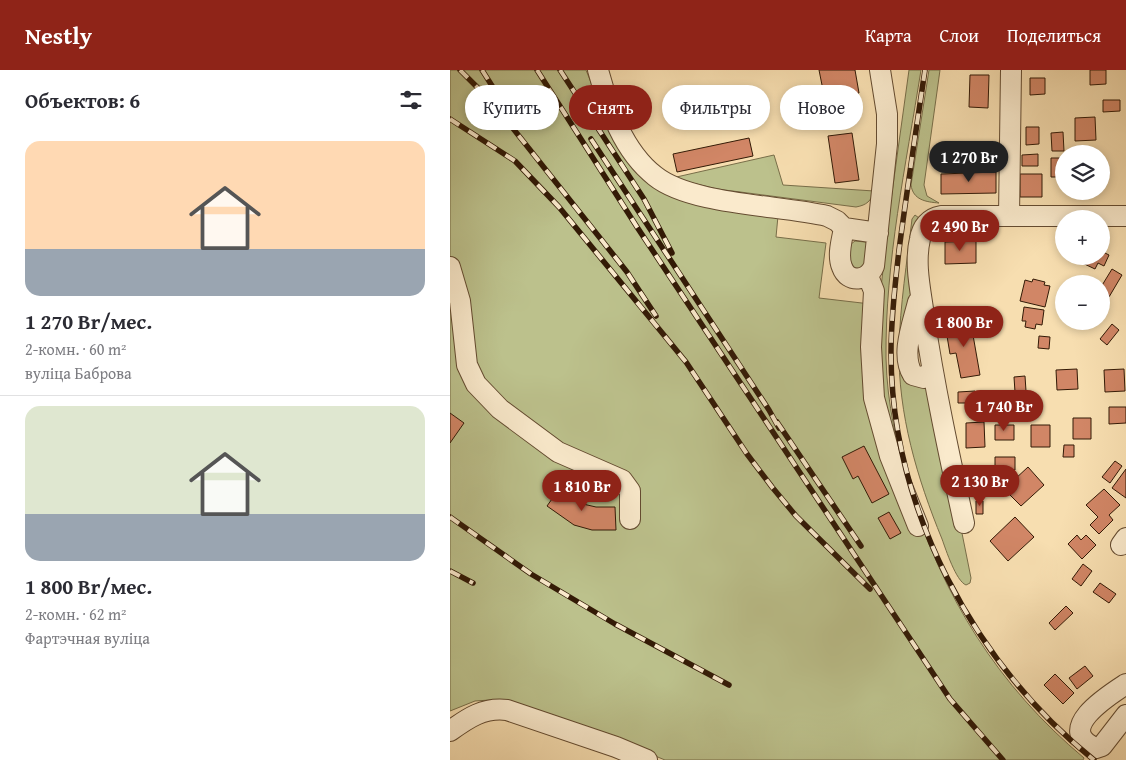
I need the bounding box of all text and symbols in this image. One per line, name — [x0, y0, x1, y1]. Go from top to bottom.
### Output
text: Nestly — [25, 18, 92, 53]
text: Карта — [865, 22, 912, 49]
text: Слои — [940, 22, 979, 49]
text: Поделиться — [1007, 22, 1101, 49]
text: Объектов: 6 — [25, 85, 140, 116]
chip: Купить — [465, 85, 559, 130]
chip: Снять — [569, 85, 652, 130]
chip: Фильтры — [662, 85, 770, 130]
chip: Новое — [780, 85, 863, 130]
icon: filters — [397, 86, 425, 114]
pin: 1 270 Br — [917, 140, 1021, 183]
text: 1 270 Br — [940, 145, 998, 169]
map controls — [1055, 145, 1110, 330]
button: layers — [1055, 145, 1110, 200]
icon: home — [180, 173, 270, 263]
pin: 2 490 Br — [908, 210, 1012, 252]
button: + — [1055, 210, 1110, 265]
text: 2 490 Br — [931, 214, 989, 238]
button: − — [1055, 275, 1110, 330]
text: 1 270 Br/мес. — [25, 306, 152, 337]
pin: 1 800 Br — [912, 306, 1016, 348]
text: 1 800 Br — [935, 310, 993, 334]
text: 2-комн. · 60 m² — [25, 337, 126, 361]
text: вуліца Баброва — [25, 361, 132, 385]
pin: 1 740 Br — [952, 390, 1056, 432]
text: 1 740 Br — [975, 394, 1033, 418]
icon: home — [180, 439, 270, 529]
pin: 2 130 Br — [928, 464, 1032, 507]
text: 2 130 Br — [951, 469, 1009, 493]
pin: 1 810 Br — [530, 470, 634, 512]
text: 1 810 Br — [553, 474, 611, 498]
text: 1 800 Br/мес. — [25, 571, 152, 602]
text: 2-комн. · 62 m² — [25, 602, 126, 626]
text: Фартэчная вуліца — [25, 626, 150, 650]

